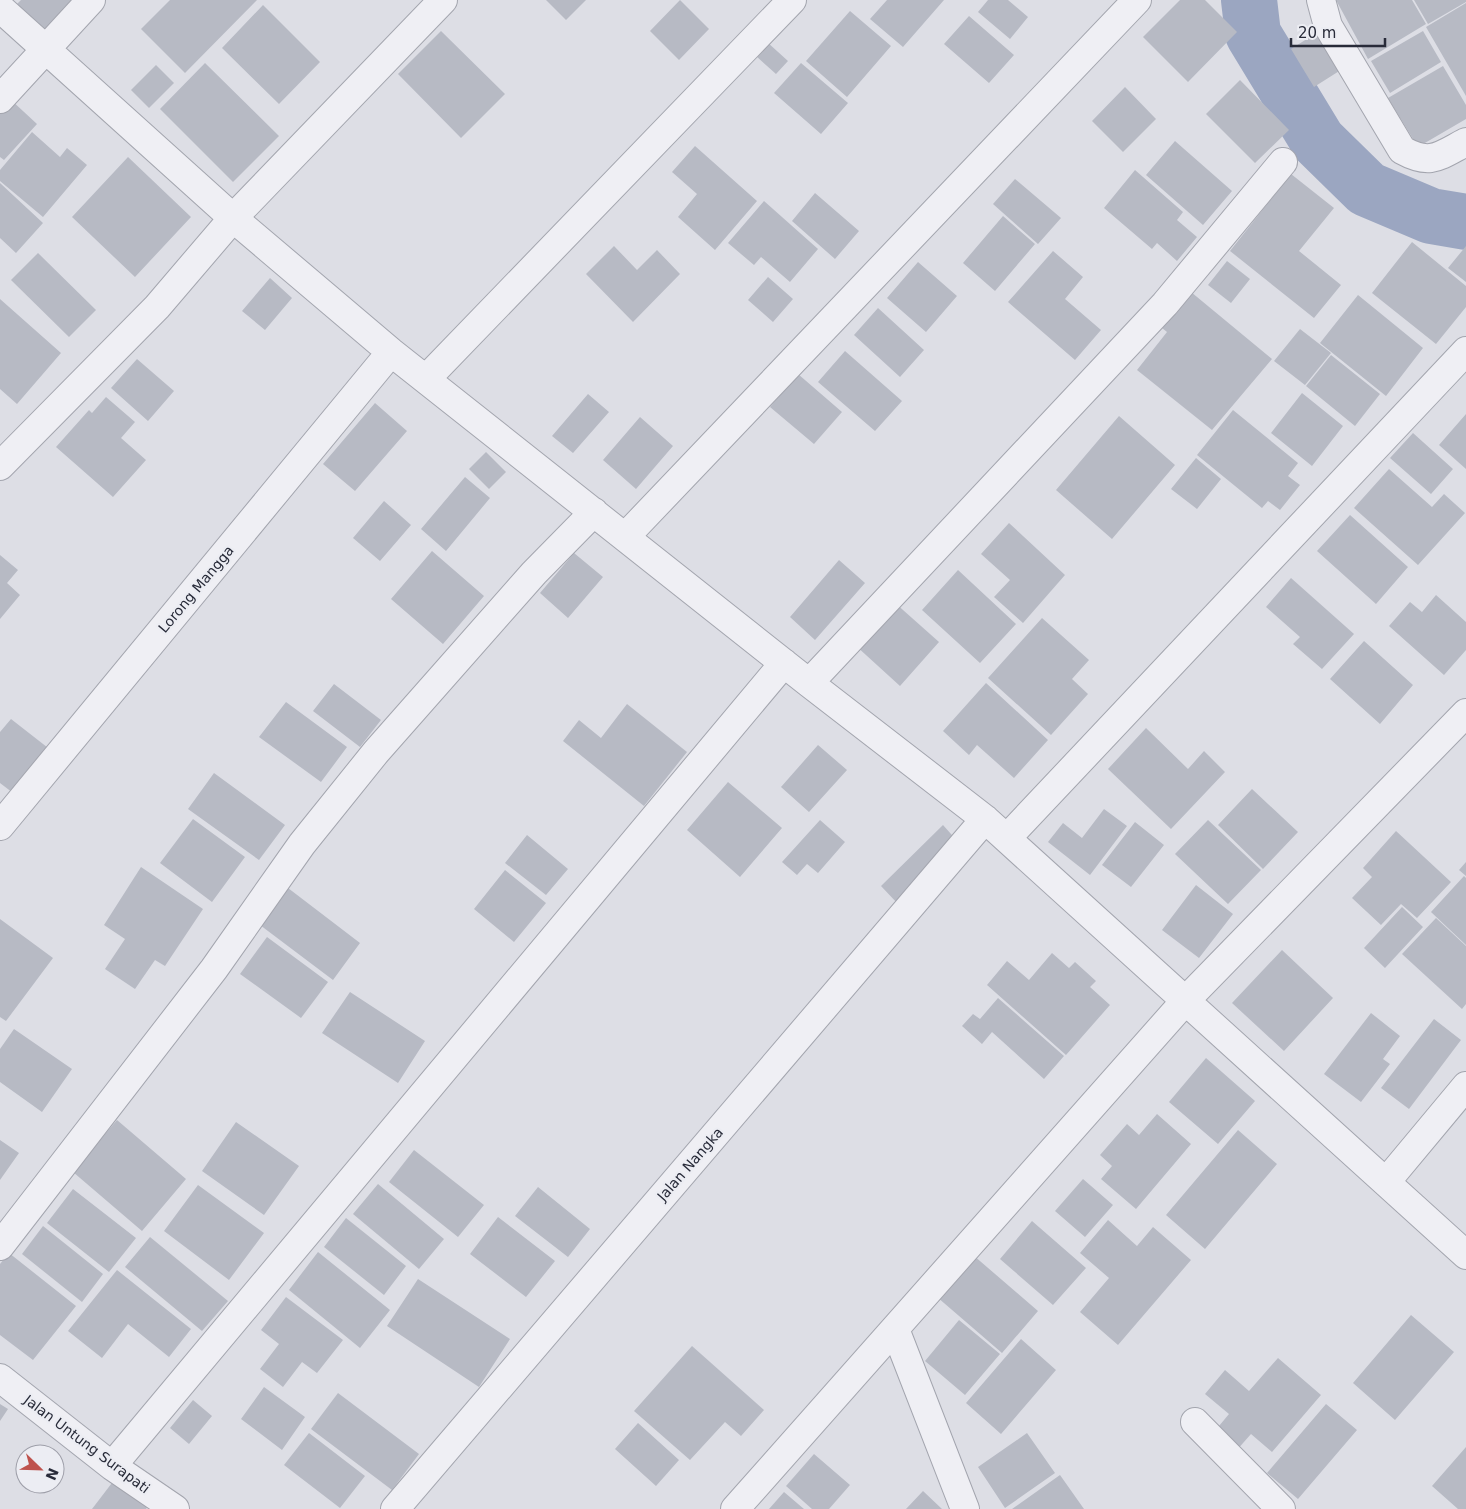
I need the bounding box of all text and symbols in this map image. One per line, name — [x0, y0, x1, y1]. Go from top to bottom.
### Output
scale bar — [1291, 15, 1385, 47]
text: 20 m — [1298, 24, 1336, 42]
street label: Lorong Mangga — [155, 542, 237, 636]
street label: Jalan Nangka — [653, 1124, 726, 1205]
street label: Jalan Untung Surapati — [20, 1391, 153, 1496]
north arrow — [15, 1444, 65, 1494]
text: N — [42, 1466, 62, 1483]

